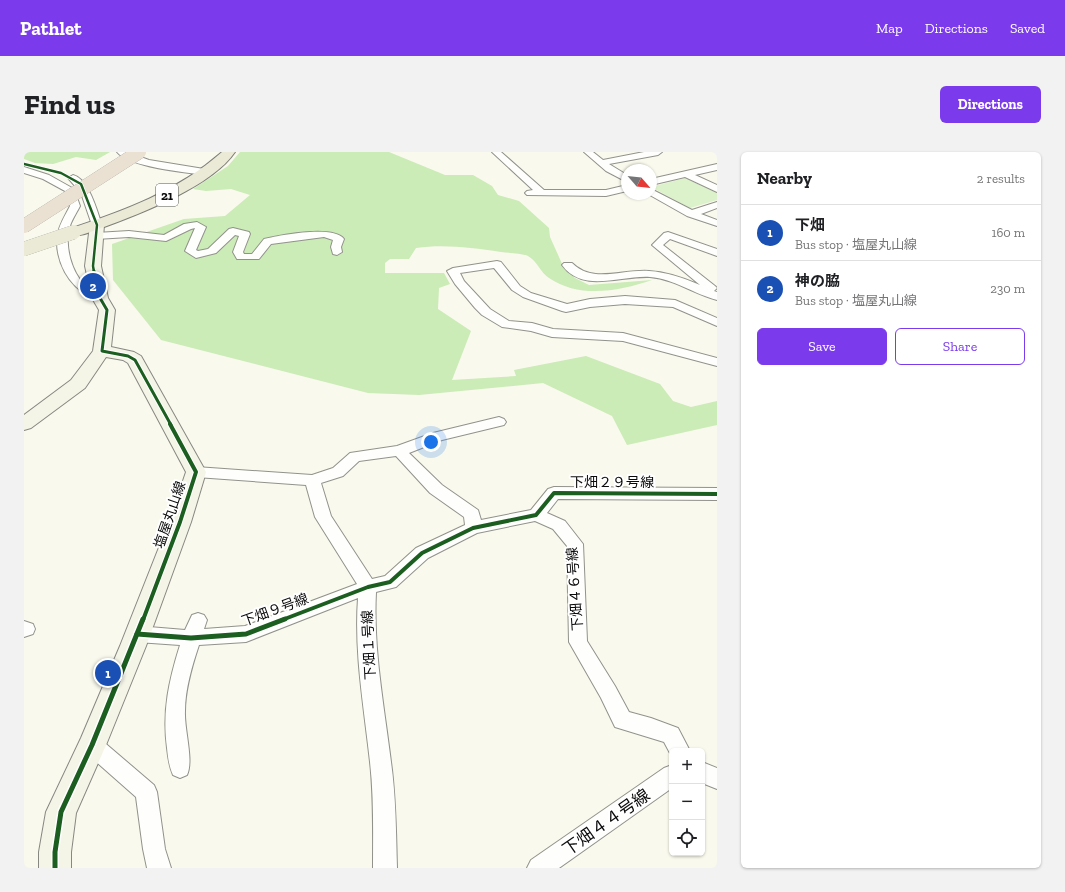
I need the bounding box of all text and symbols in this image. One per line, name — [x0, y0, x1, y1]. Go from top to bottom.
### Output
text: Pathlet — [20, 17, 82, 40]
text: Map — [876, 20, 903, 37]
text: Directions — [925, 20, 988, 37]
text: Saved — [1010, 20, 1045, 37]
button: Directions — [940, 86, 1041, 123]
text: Find us — [24, 88, 115, 121]
north arrow — [621, 164, 657, 200]
text: Nearby — [757, 168, 812, 188]
text: 2 results — [977, 171, 1025, 186]
road number: 21 — [156, 184, 178, 206]
text: 下畑 — [795, 216, 825, 234]
text: 1 — [767, 225, 773, 240]
text: 160 m — [991, 225, 1025, 240]
text: Bus stop · 塩屋丸山線 — [795, 237, 917, 252]
pin: 2 — [80, 271, 106, 301]
text: 神の脇 — [795, 272, 840, 290]
text: 2 — [767, 281, 773, 296]
text: 230 m — [990, 281, 1025, 296]
text: Bus stop · 塩屋丸山線 — [795, 293, 917, 308]
button: Save — [757, 328, 887, 365]
button: Share — [895, 328, 1025, 365]
your location — [421, 432, 441, 452]
street label: 下畑２９号線 — [570, 474, 654, 491]
street label: 塩屋丸山線 — [151, 479, 189, 551]
street label: 下畑４６号線 — [564, 547, 586, 631]
street label: 下畑９号線 — [239, 590, 311, 630]
street label: 下畑１号線 — [359, 610, 379, 680]
pin: 1 — [95, 658, 121, 688]
map controls — [669, 748, 705, 856]
button: + — [669, 748, 705, 784]
button: − — [669, 784, 705, 820]
street label: 下畑４４号線 — [558, 785, 654, 859]
button: locate — [669, 820, 705, 856]

